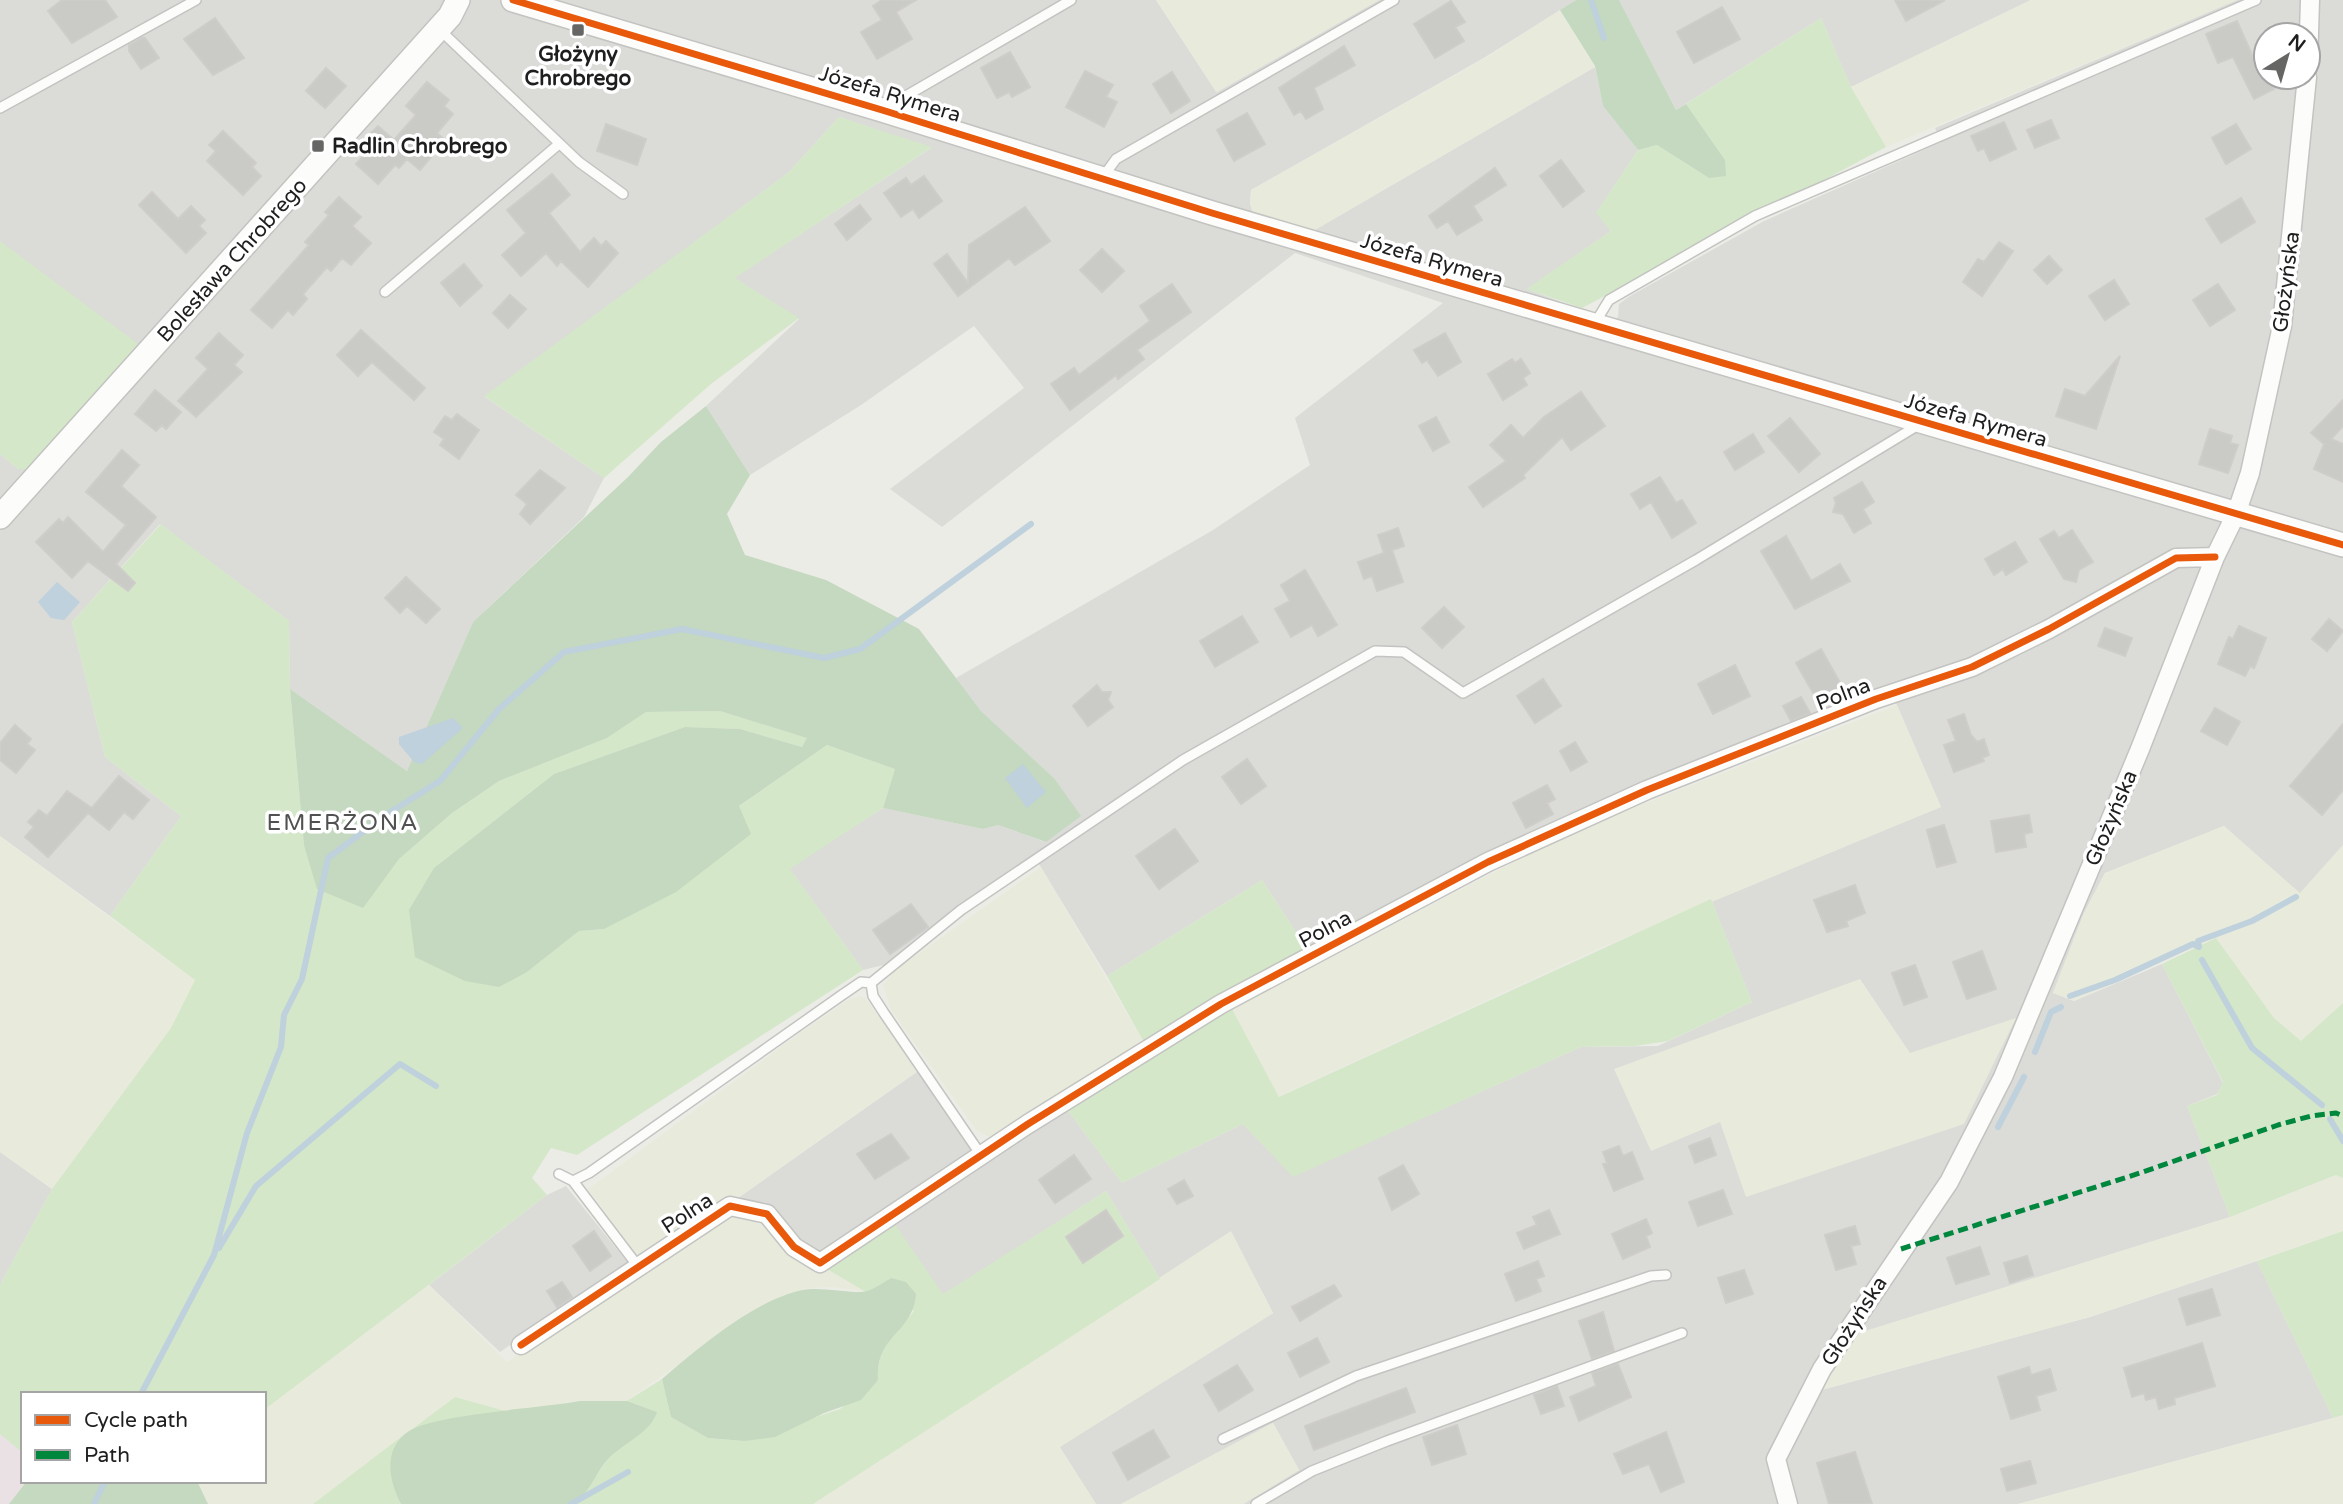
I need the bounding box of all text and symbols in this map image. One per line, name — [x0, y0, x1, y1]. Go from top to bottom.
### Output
north arrow — [2252, 21, 2322, 91]
marker: Głożyny Chrobrego — [570, 22, 586, 38]
text: N — [2284, 30, 2309, 57]
place label: Głożyny Chrobrego — [525, 42, 632, 91]
street label: Józefa Rymera — [816, 61, 964, 128]
place label: Radlin Chrobrego — [332, 134, 508, 159]
marker: Radlin Chrobrego — [310, 138, 326, 154]
street label: Bolesława Chrobrego — [152, 173, 313, 347]
street label: Józefa Rymera — [1358, 228, 1506, 293]
street label: Głożyńska — [2268, 230, 2305, 334]
street label: Józefa Rymera — [1902, 388, 2050, 453]
street label: Polna — [1812, 673, 1874, 716]
street label: Głożyńska — [2080, 766, 2143, 870]
district label: EMERŻONA — [267, 809, 419, 837]
street label: Polna — [1294, 905, 1356, 954]
street label: Polna — [657, 1188, 718, 1239]
street label: Głożyńska — [1816, 1272, 1893, 1371]
legend — [21, 1392, 266, 1483]
text: Cycle path — [84, 1408, 188, 1433]
text: Path — [84, 1443, 130, 1468]

